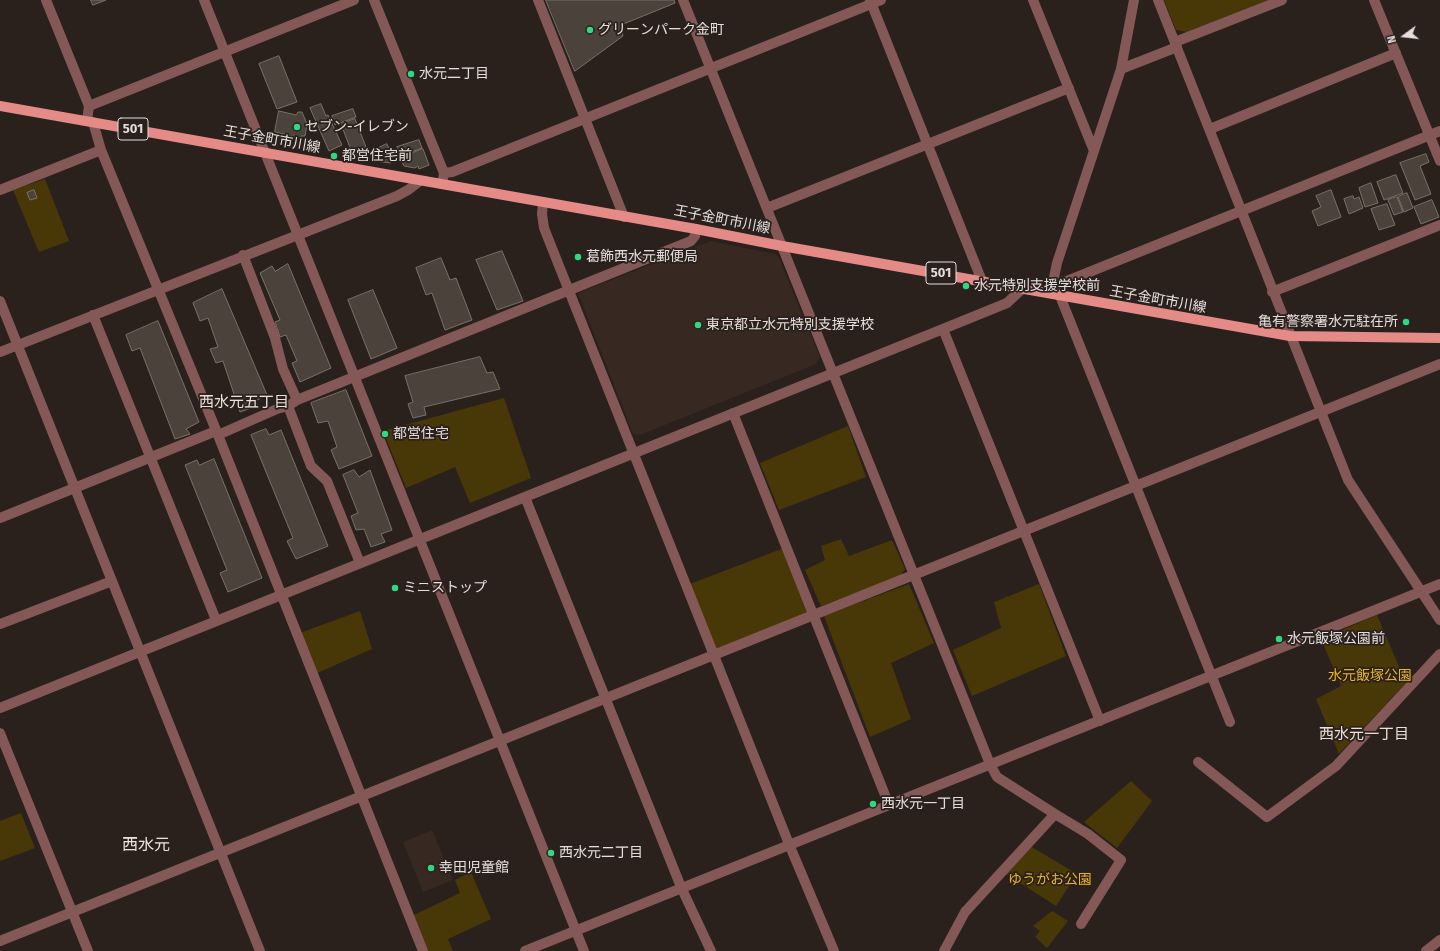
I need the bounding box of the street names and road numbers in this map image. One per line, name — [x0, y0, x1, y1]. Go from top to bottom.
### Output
road number: 501 — [118, 118, 148, 140]
street label: 王子金町市川線 — [222, 123, 322, 157]
street label: 王子金町市川線 — [672, 202, 772, 238]
road number: 501 — [926, 262, 956, 284]
street label: 王子金町市川線 — [1108, 283, 1208, 317]

